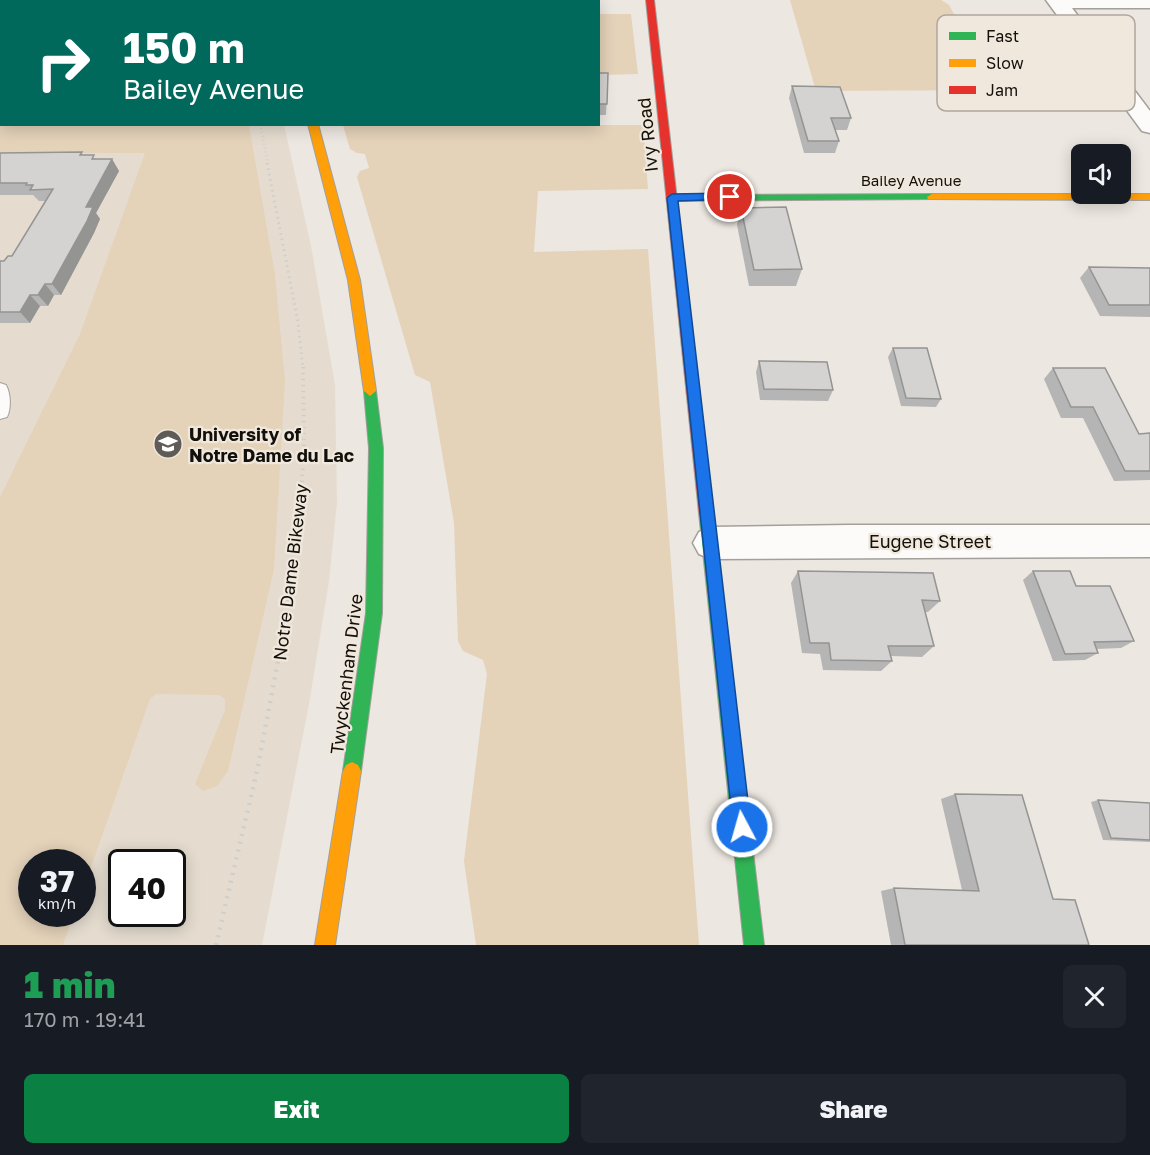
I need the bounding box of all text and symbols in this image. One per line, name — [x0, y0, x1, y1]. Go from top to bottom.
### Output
legend — [937, 15, 1135, 111]
text: 150 m — [123, 22, 245, 72]
icon: right — [24, 24, 102, 102]
text: Fast — [986, 26, 1019, 46]
text: Slow — [986, 53, 1024, 73]
text: Bailey Avenue — [123, 73, 304, 105]
text: Jam — [986, 80, 1018, 100]
street label: Ivy Road — [632, 97, 662, 173]
map controls — [1071, 144, 1131, 204]
button: sound — [1071, 144, 1131, 204]
pin — [704, 171, 755, 222]
street label: Bailey Avenue — [861, 171, 962, 189]
icon: arrive — [713, 180, 746, 213]
place label: University of Notre Dame du Lac — [189, 423, 354, 466]
school or university icon: University of Notre Dame du Lac — [152, 428, 184, 460]
street label: Notre Dame Bikeway — [268, 482, 312, 662]
street label: Eugene Street — [869, 530, 991, 552]
street label: Twyckenham Drive — [325, 592, 367, 756]
position arrow — [710, 795, 774, 859]
speed limit sign: 40 — [108, 849, 186, 927]
text: 37 — [40, 863, 74, 899]
text: km/h — [38, 894, 76, 912]
text: 1 min — [24, 963, 115, 1006]
button: close — [1063, 965, 1126, 1028]
text: 170 m · 19:41 — [24, 1007, 145, 1031]
button: Exit — [24, 1074, 569, 1143]
button: Share — [581, 1074, 1126, 1143]

